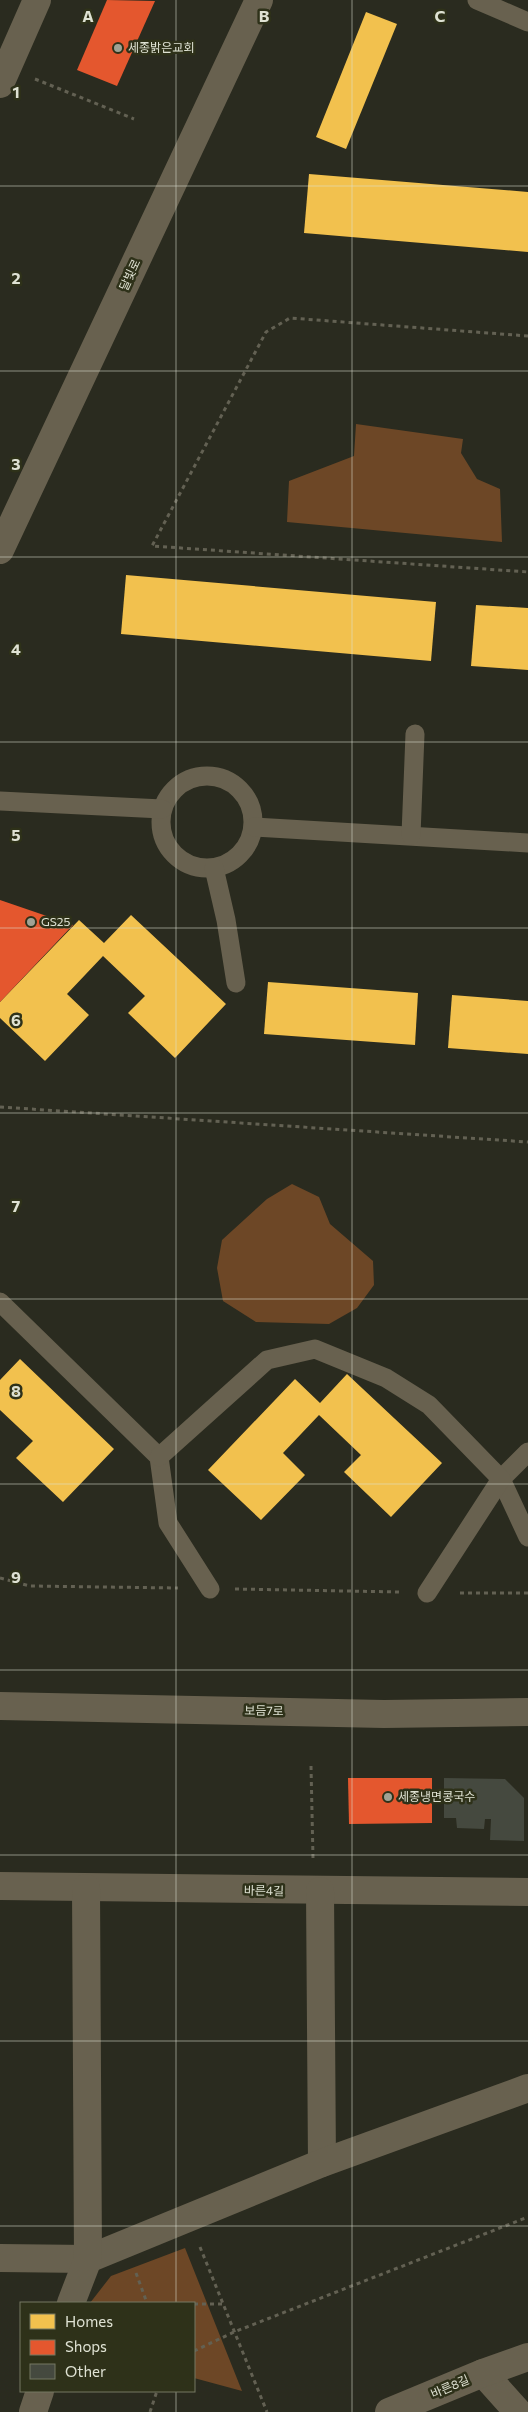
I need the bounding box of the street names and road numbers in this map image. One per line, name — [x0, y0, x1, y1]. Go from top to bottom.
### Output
street label: 달빛로 — [116, 257, 142, 293]
street label: 보듬7로 — [244, 1703, 284, 1717]
street label: 바른4길 — [244, 1883, 284, 1897]
street label: 바른8길 — [428, 2372, 471, 2400]

